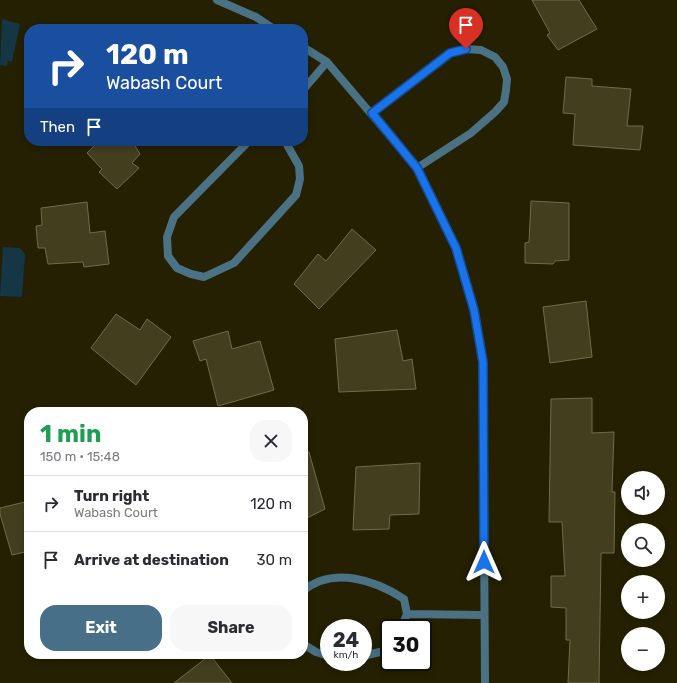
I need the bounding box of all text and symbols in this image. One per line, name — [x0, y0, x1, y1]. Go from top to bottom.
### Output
pin — [449, 8, 483, 49]
icon: arrive — [455, 14, 477, 36]
text: 120 m — [106, 38, 189, 71]
icon: right — [40, 40, 92, 92]
text: Wabash Court — [106, 72, 222, 94]
icon: arrive — [83, 116, 105, 138]
text: Then — [40, 118, 75, 136]
text: 1 min — [40, 420, 101, 448]
button: close — [250, 420, 292, 462]
text: 150 m · 15:48 — [40, 449, 120, 464]
map controls — [621, 471, 665, 671]
button: sound — [621, 471, 665, 515]
text: Turn right — [74, 487, 149, 505]
icon: right — [40, 493, 62, 515]
text: 120 m — [250, 495, 292, 513]
text: Wabash Court — [74, 505, 158, 520]
button: search — [621, 523, 665, 567]
position arrow — [463, 541, 505, 583]
icon: arrive — [40, 549, 62, 571]
text: Arrive at destination — [74, 551, 229, 569]
text: 30 m — [256, 551, 292, 569]
button: + — [621, 575, 665, 619]
button: Exit — [40, 605, 162, 651]
button: Share — [170, 605, 292, 651]
speed limit sign: 30 — [380, 619, 432, 671]
button: − — [621, 627, 665, 671]
text: 24 — [333, 628, 359, 652]
text: km/h — [334, 649, 358, 661]

